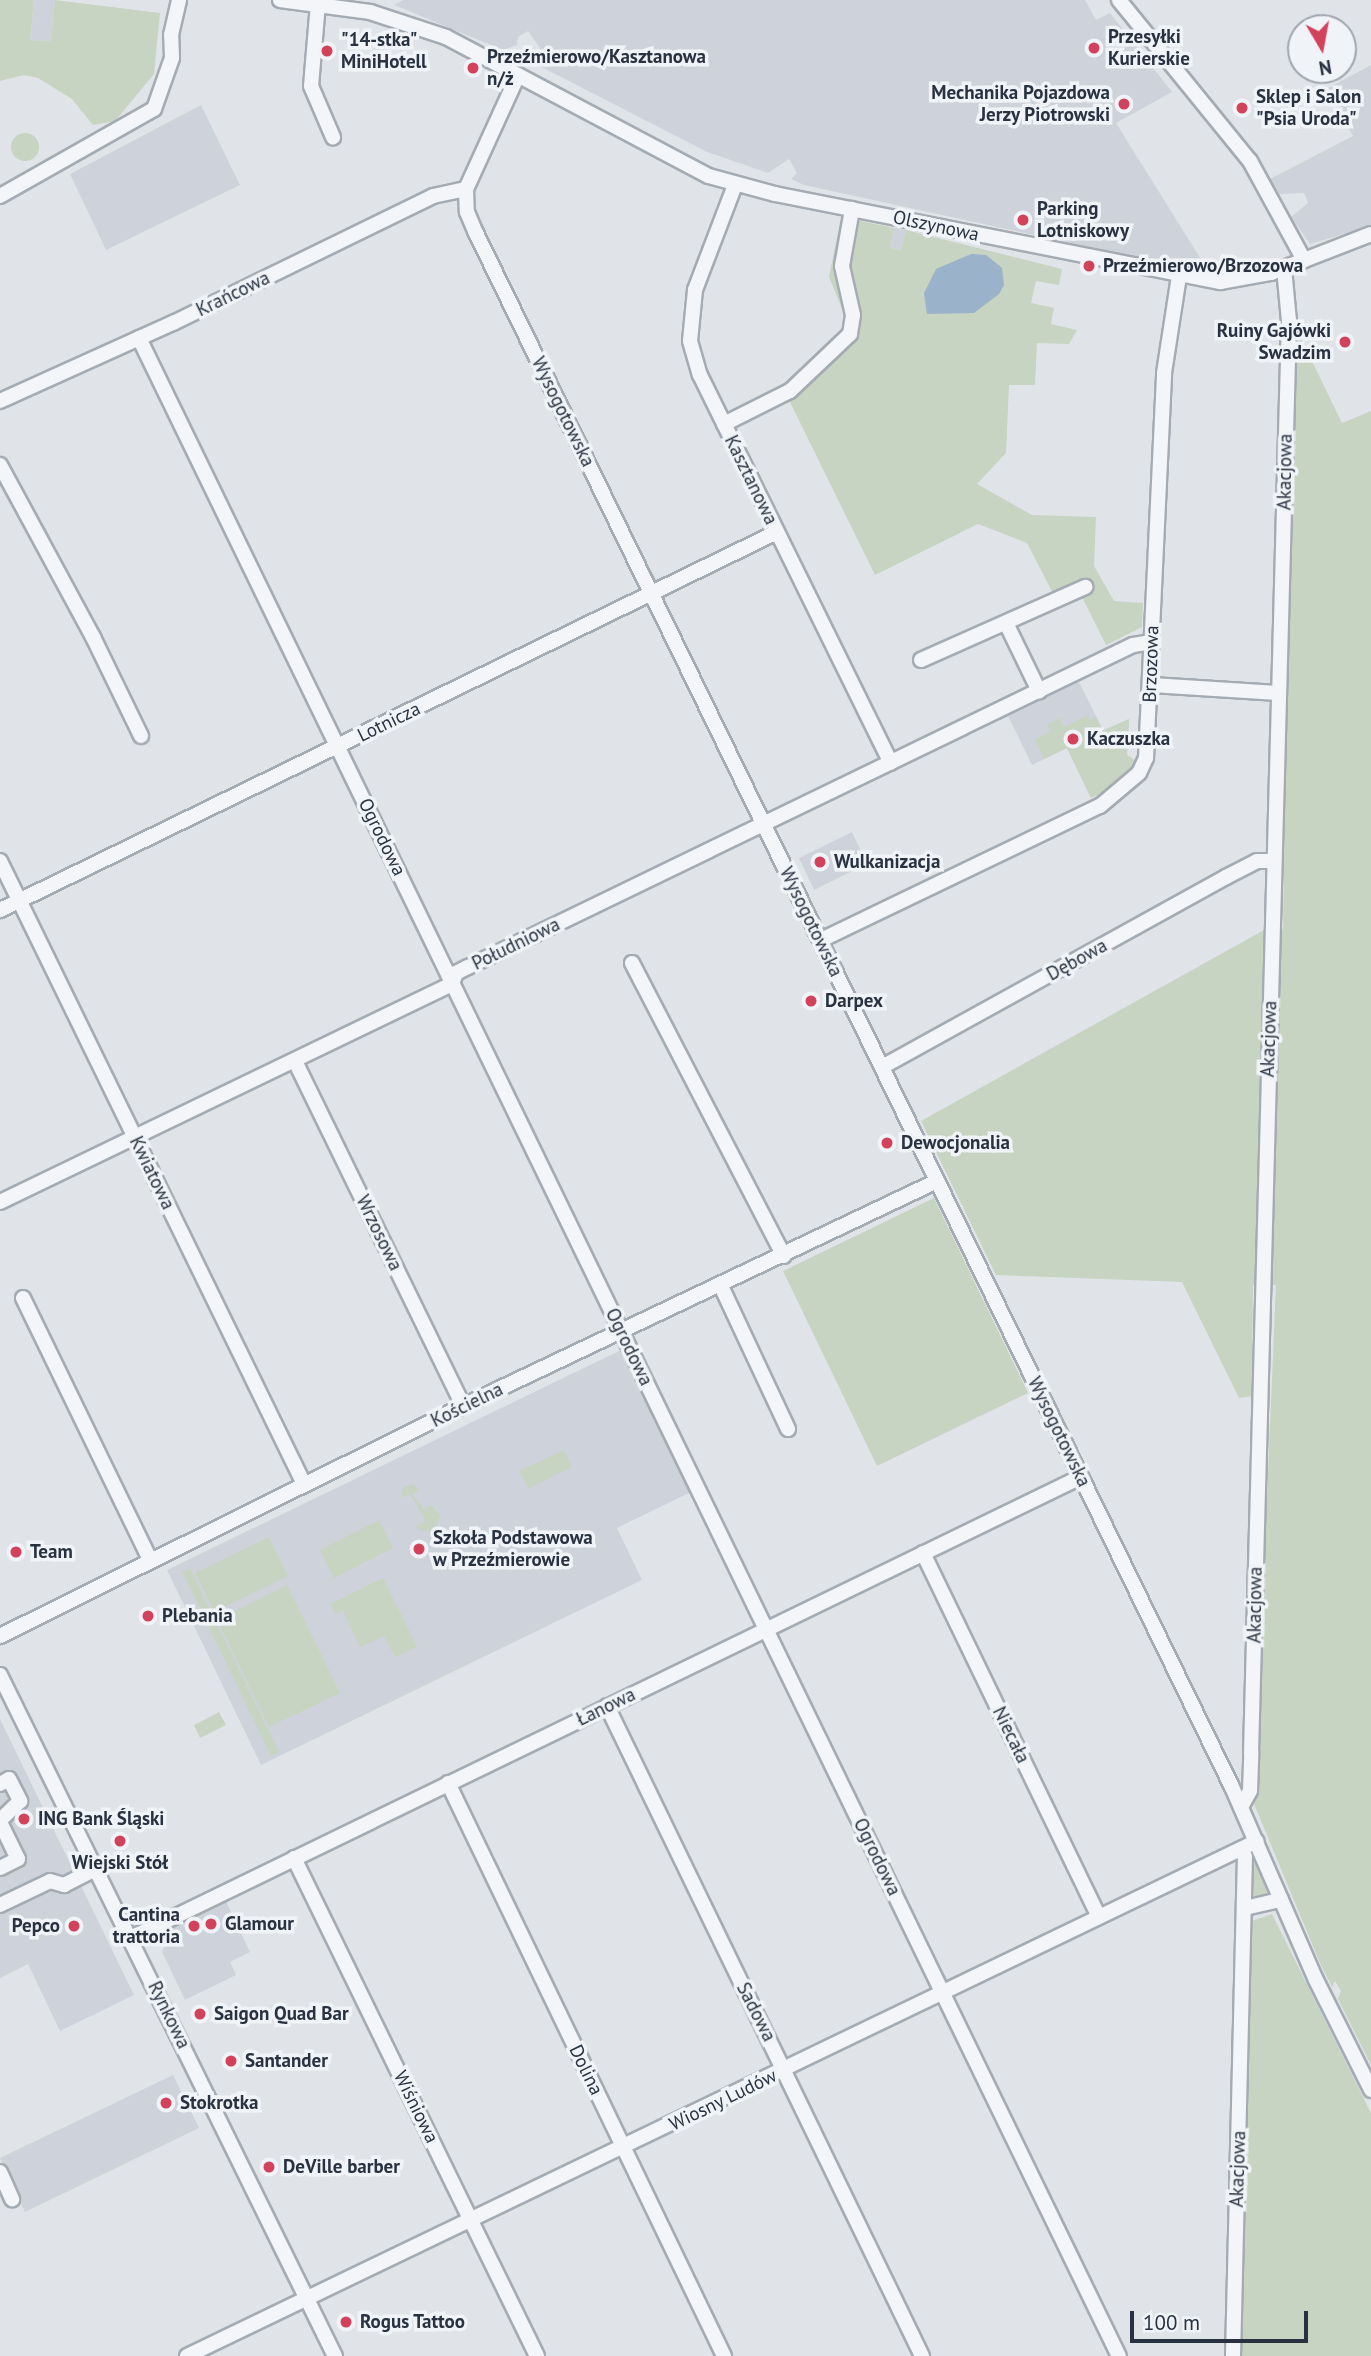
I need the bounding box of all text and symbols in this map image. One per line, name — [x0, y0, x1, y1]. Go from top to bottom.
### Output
north arrow — [1287, 14, 1357, 84]
place label: Przesyłki Kurierskie — [1108, 26, 1190, 70]
place label: "14-stka" MiniHotell — [341, 29, 427, 73]
marker: Przesyłki Kurierskie — [1086, 40, 1102, 56]
marker: "14-stka" MiniHotell — [319, 43, 335, 59]
place label: Przeźmierowo/Kasztanowa n/ż — [487, 46, 706, 90]
text: N — [1317, 55, 1334, 81]
marker: Przeźmierowo/Kasztanowa n/ż — [465, 60, 481, 76]
place label: Mechanika Pojazdowa Jerzy Piotrowski — [931, 82, 1110, 126]
place label: Sklep i Salon "Psia Uroda" — [1256, 86, 1361, 130]
marker: Mechanika Pojazdowa Jerzy Piotrowski — [1116, 96, 1132, 112]
marker: Sklep i Salon "Psia Uroda" — [1234, 100, 1250, 116]
place label: Parking Lotniskowy — [1037, 198, 1129, 242]
street label: Olszynowa — [891, 206, 981, 246]
marker: Parking Lotniskowy — [1015, 212, 1031, 228]
place label: Przeźmierowo/Brzozowa — [1103, 255, 1303, 277]
marker: Przeźmierowo/Brzozowa — [1081, 258, 1097, 274]
street label: Krańcowa — [193, 266, 273, 322]
place label: Ruiny Gajówki Swadzim — [1216, 320, 1331, 364]
marker: Ruiny Gajówki Swadzim — [1337, 334, 1353, 350]
street label: Wysogotowska — [527, 353, 599, 471]
street label: Kasztanowa — [720, 432, 782, 528]
street label: Akacjowa — [1273, 433, 1297, 511]
street label: Brzozowa — [1138, 625, 1164, 703]
street label: Lotnicza — [354, 697, 424, 747]
place label: Kaczuszka — [1087, 728, 1170, 750]
marker: Kaczuszka — [1065, 731, 1081, 747]
street label: Ogrodowa — [353, 795, 411, 879]
place label: Wulkanizacja — [834, 851, 940, 873]
marker: Wulkanizacja — [812, 854, 828, 870]
street label: Wysogotowska — [775, 863, 847, 981]
street label: Południowa — [468, 913, 564, 975]
street label: Dębowa — [1043, 934, 1111, 986]
place label: Darpex — [825, 990, 883, 1012]
marker: Darpex — [803, 993, 819, 1009]
street label: Akacjowa — [1256, 1000, 1282, 1078]
place label: Dewocjonalia — [901, 1132, 1010, 1154]
street label: Kwiatowa — [125, 1133, 179, 1213]
marker: Dewocjonalia — [879, 1135, 895, 1151]
street label: Wrzosowa — [351, 1192, 407, 1274]
street label: Ogrodowa — [600, 1305, 658, 1389]
street label: Wysogotowska — [1023, 1373, 1095, 1491]
street label: Kościelna — [427, 1378, 507, 1432]
place label: Szkoła Podstawowa w Przeźmierowie — [433, 1527, 593, 1571]
place label: Team — [30, 1541, 73, 1563]
marker: Szkoła Podstawowa w Przeźmierowie — [411, 1541, 427, 1557]
marker: Team — [8, 1544, 24, 1560]
street label: Akacjowa — [1243, 1566, 1267, 1644]
place label: Plebania — [162, 1605, 233, 1627]
marker: Plebania — [140, 1608, 156, 1624]
street label: Łanowa — [573, 1683, 639, 1731]
street label: Niecała — [988, 1703, 1034, 1767]
place label: ING Bank Śląski — [38, 1808, 165, 1830]
marker: ING Bank Śląski — [16, 1811, 32, 1827]
street label: Ogrodowa — [848, 1815, 906, 1899]
marker: Wiejski Stół — [112, 1833, 128, 1849]
place label: Wiejski Stół — [72, 1852, 168, 1874]
place label: Cantina trattoria — [113, 1904, 180, 1948]
place label: Glamour — [225, 1913, 294, 1935]
place label: Pepco — [12, 1915, 60, 1937]
marker: Glamour — [203, 1916, 219, 1932]
marker: Pepco — [66, 1918, 82, 1934]
marker: Cantina trattoria — [186, 1918, 202, 1934]
street label: Rynkowa — [143, 1978, 195, 2052]
street label: Sadowa — [732, 1979, 780, 2045]
place label: Saigon Quad Bar — [214, 2003, 349, 2025]
marker: Saigon Quad Bar — [192, 2006, 208, 2022]
street label: Dolina — [564, 2041, 608, 2099]
place label: Santander — [245, 2050, 328, 2072]
marker: Santander — [223, 2053, 239, 2069]
street label: Wiosny Ludów — [665, 2064, 781, 2136]
street label: Wiśniowa — [389, 2067, 443, 2147]
place label: Stokrotka — [180, 2092, 258, 2114]
marker: Stokrotka — [158, 2095, 174, 2111]
street label: Akacjowa — [1225, 2130, 1251, 2208]
place label: DeVille barber — [283, 2156, 400, 2178]
marker: DeVille barber — [261, 2159, 277, 2175]
scale bar — [1133, 2296, 1312, 2340]
text: 100 m — [1143, 2309, 1200, 2336]
place label: Rogus Tattoo — [360, 2311, 466, 2333]
marker: Rogus Tattoo — [338, 2314, 354, 2330]

